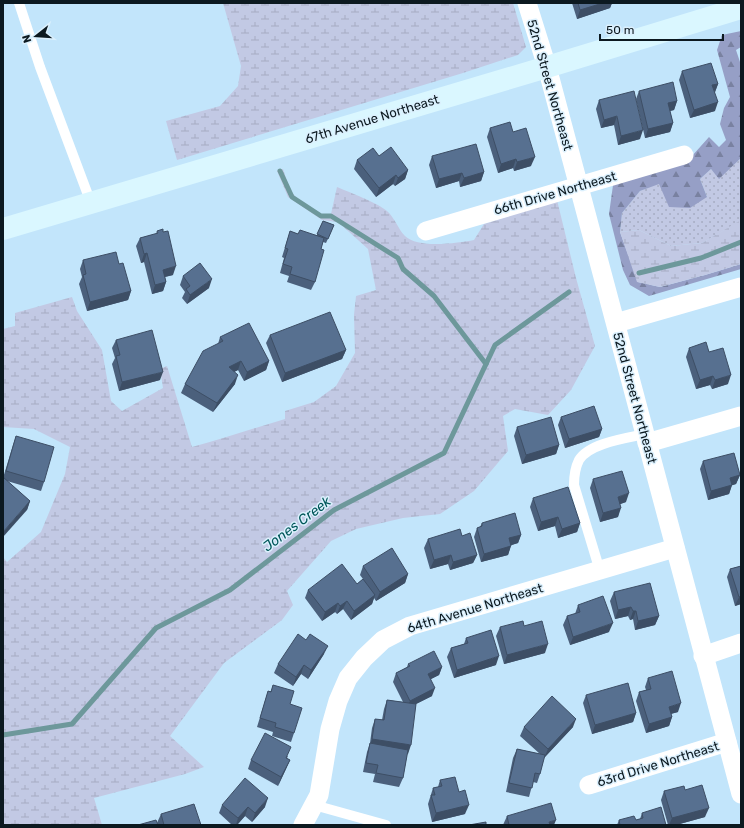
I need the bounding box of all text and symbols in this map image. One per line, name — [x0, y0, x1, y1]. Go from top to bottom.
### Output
north arrow — [16, 16, 56, 56]
scale bar — [600, 16, 723, 42]
street label: 52nd Street Northeast — [524, 18, 576, 152]
text: 50 m — [606, 23, 634, 37]
text: N — [20, 33, 34, 44]
street label: 67th Avenue Northeast — [303, 91, 441, 147]
street label: 66th Drive Northeast — [492, 168, 618, 218]
street label: 52nd Street Northeast — [610, 331, 660, 465]
water label: Jones Creek — [259, 492, 335, 555]
street label: 64th Avenue Northeast — [405, 580, 545, 636]
street label: 63rd Drive Northeast — [595, 738, 721, 790]

